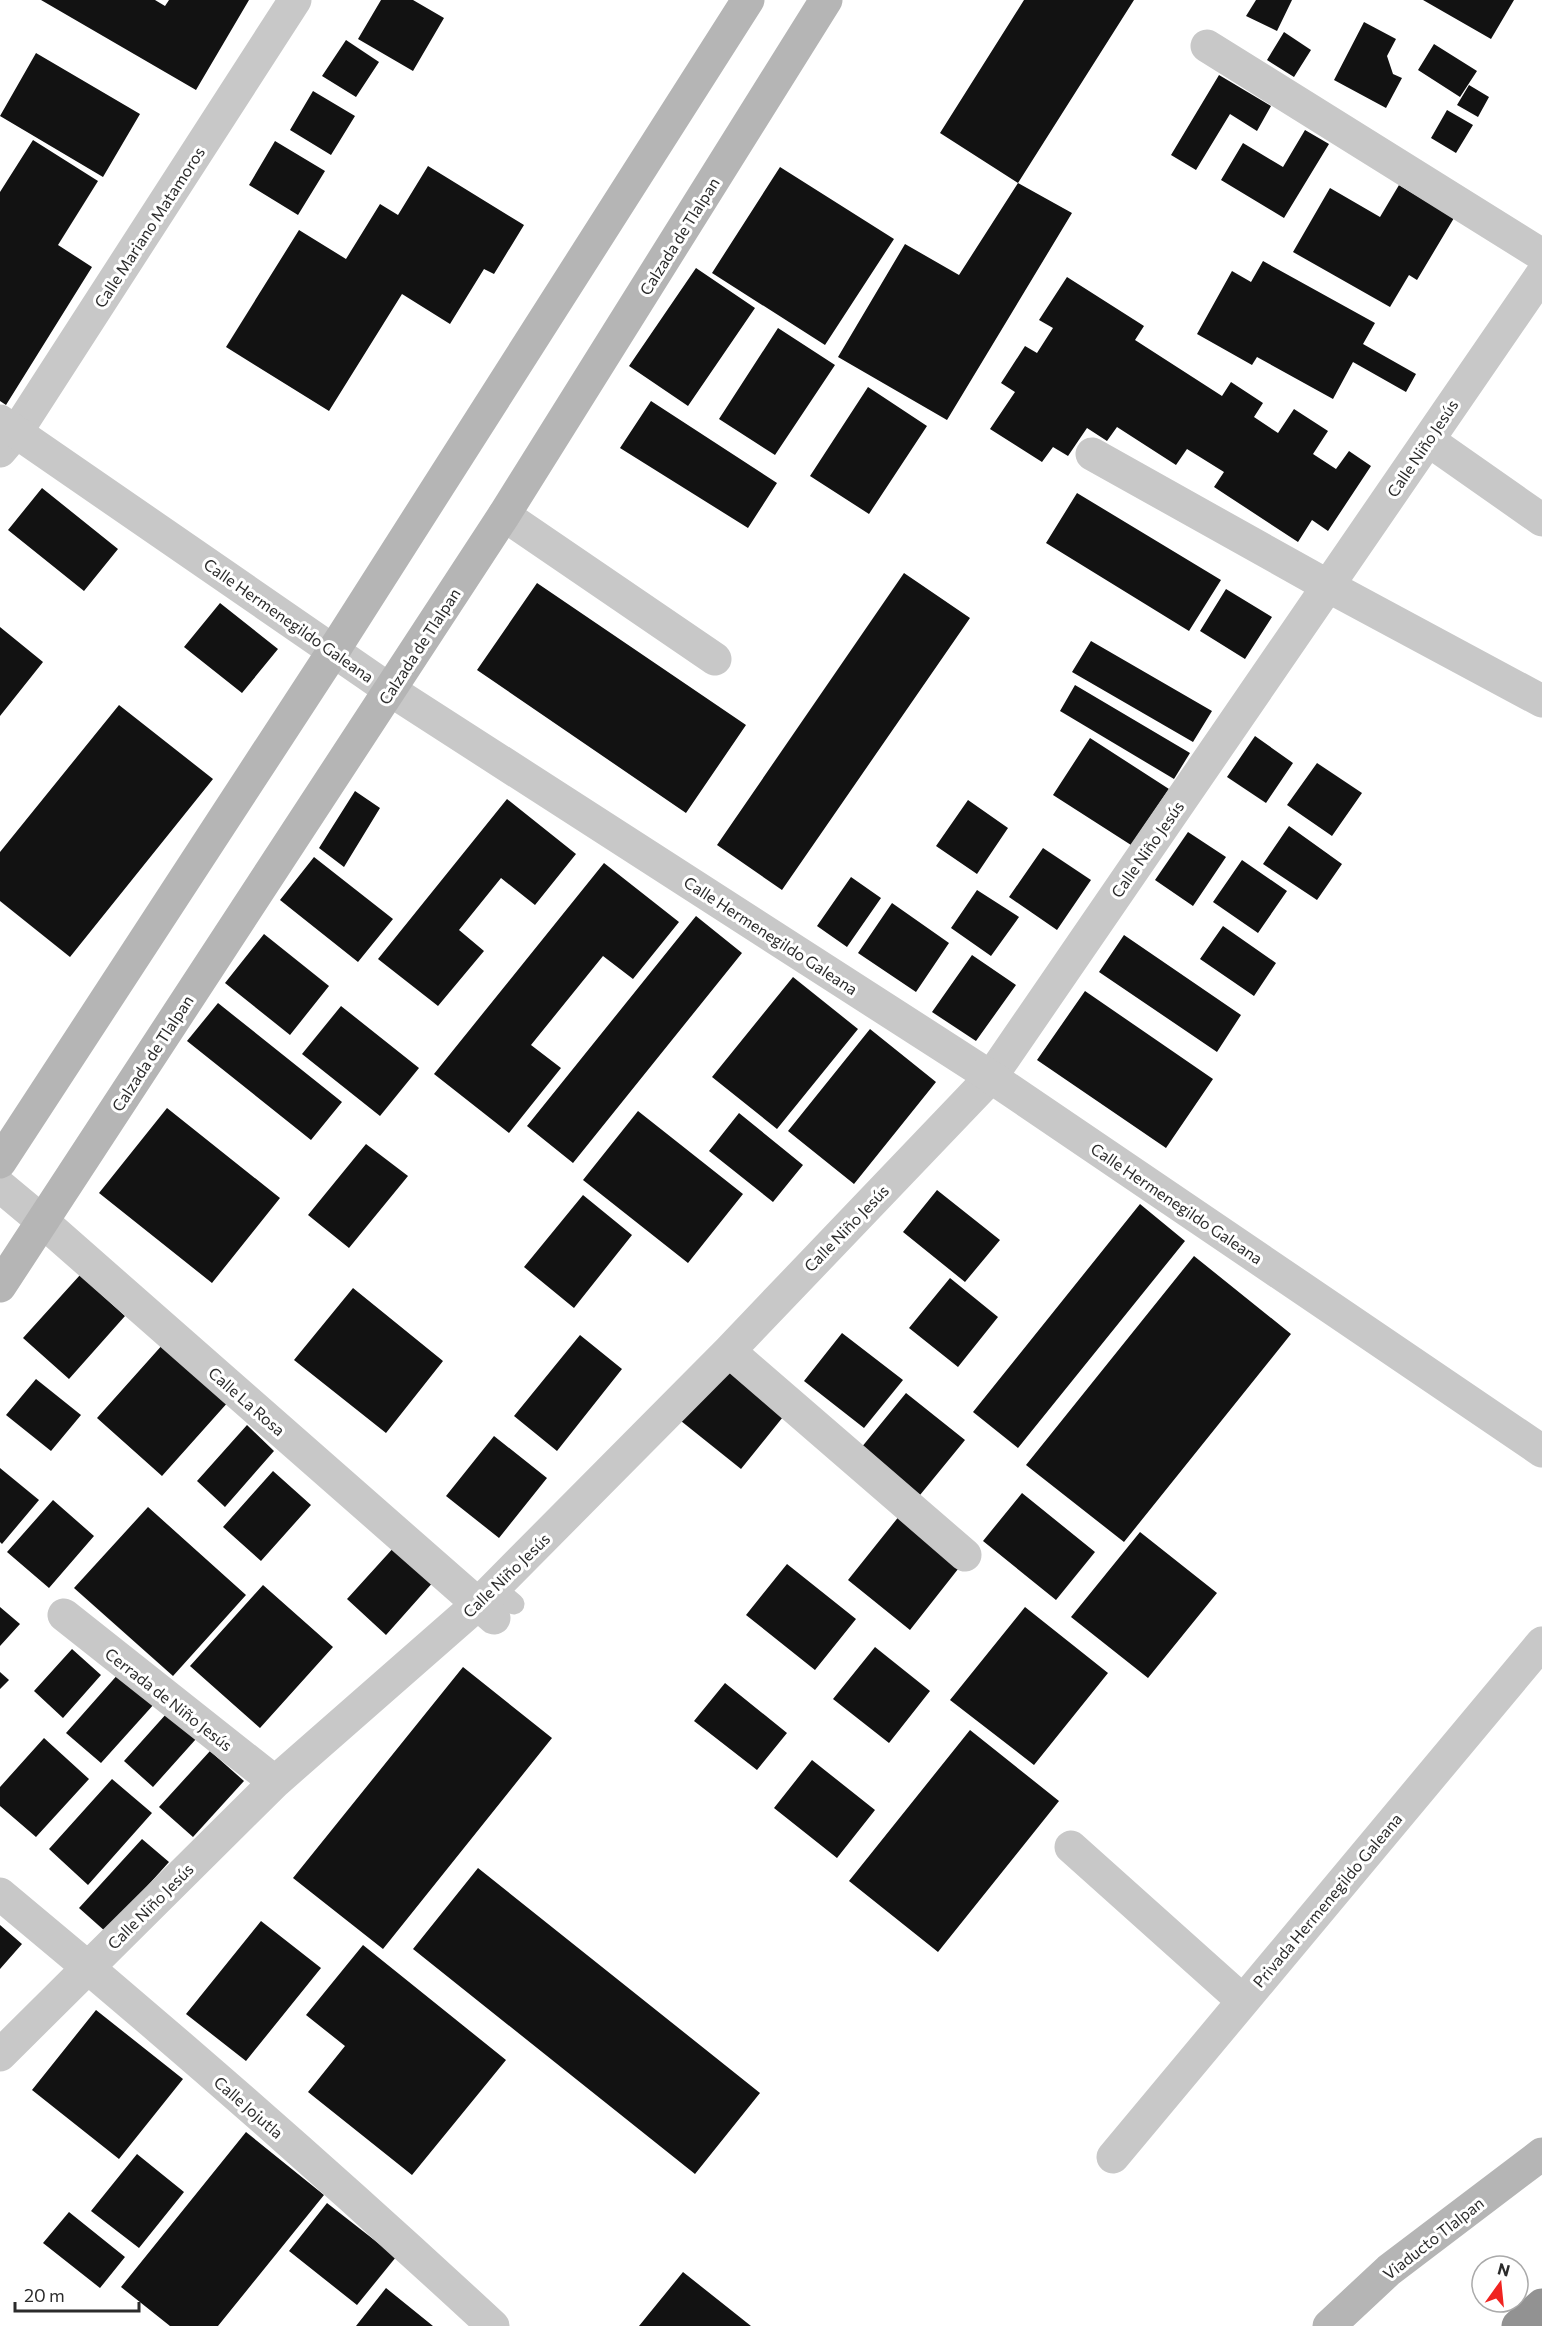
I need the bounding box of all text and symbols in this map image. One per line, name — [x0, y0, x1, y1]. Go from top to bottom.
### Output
street label: Calle Mariano Matamoros — [90, 143, 208, 311]
street label: Calzada de Tlalpan — [635, 174, 723, 298]
street label: Calle Niño Jesús — [1382, 396, 1462, 500]
street label: Calle Hermenegildo Galeana — [200, 554, 378, 686]
street label: Calzada de Tlalpan — [374, 584, 464, 708]
street label: Calle Niño Jesús — [1107, 797, 1187, 901]
street label: Calle Hermenegildo Galeana — [681, 872, 861, 998]
street label: Calzada de Tlalpan — [107, 991, 197, 1115]
street label: Calle Hermenegildo Galeana — [1088, 1138, 1266, 1268]
street label: Calle Niño Jesús — [800, 1181, 892, 1275]
street label: Calle La Rosa — [205, 1363, 289, 1439]
street label: Calle Niño Jesús — [459, 1529, 553, 1621]
street label: Cerrada de Niño Jesús — [102, 1643, 236, 1755]
street label: Privada Hermenegildo Galeana — [1248, 1809, 1406, 1991]
street label: Calle Niño Jesús — [103, 1859, 197, 1953]
street label: Calle Jojutla — [211, 2072, 287, 2142]
street label: Viaducto Tlalpan — [1379, 2193, 1487, 2283]
north arrow — [1470, 2254, 1530, 2314]
text: N — [1496, 2258, 1512, 2280]
scale bar — [15, 2275, 140, 2313]
text: 20 m — [24, 2284, 65, 2306]

